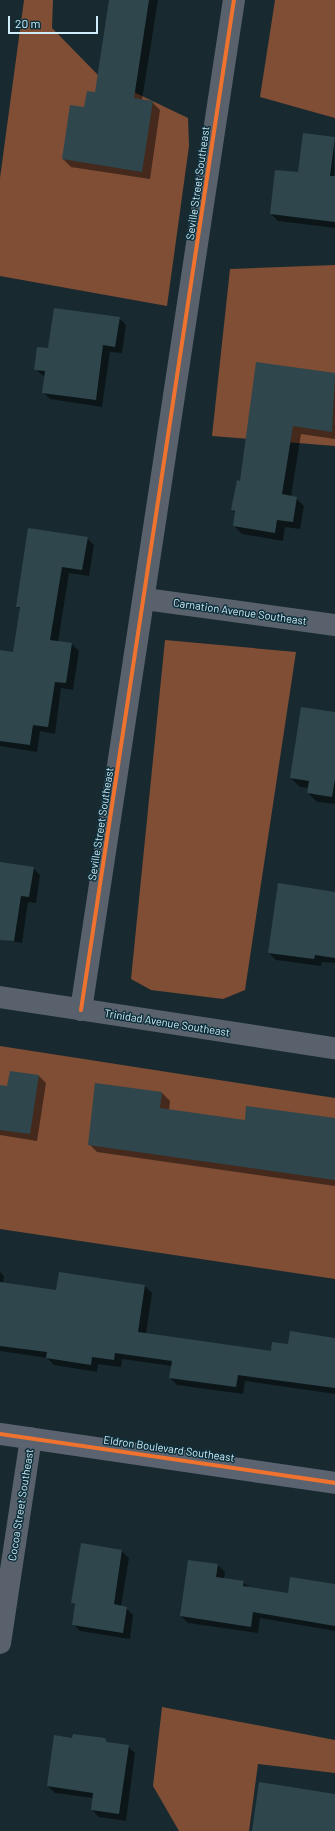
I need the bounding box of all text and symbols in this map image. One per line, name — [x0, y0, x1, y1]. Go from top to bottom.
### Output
scale bar — [10, 8, 100, 34]
text: 20 m — [15, 16, 41, 30]
street label: Seville Street Southeast — [184, 125, 212, 241]
street label: Carnation Avenue Southeast — [172, 596, 308, 628]
street label: Seville Street Southeast — [86, 766, 116, 882]
street label: Trinidad Avenue Southeast — [103, 1007, 231, 1039]
street label: Eldron Boulevard Southeast — [103, 1433, 235, 1465]
street label: Cocoa Street Southeast — [6, 1448, 36, 1562]

